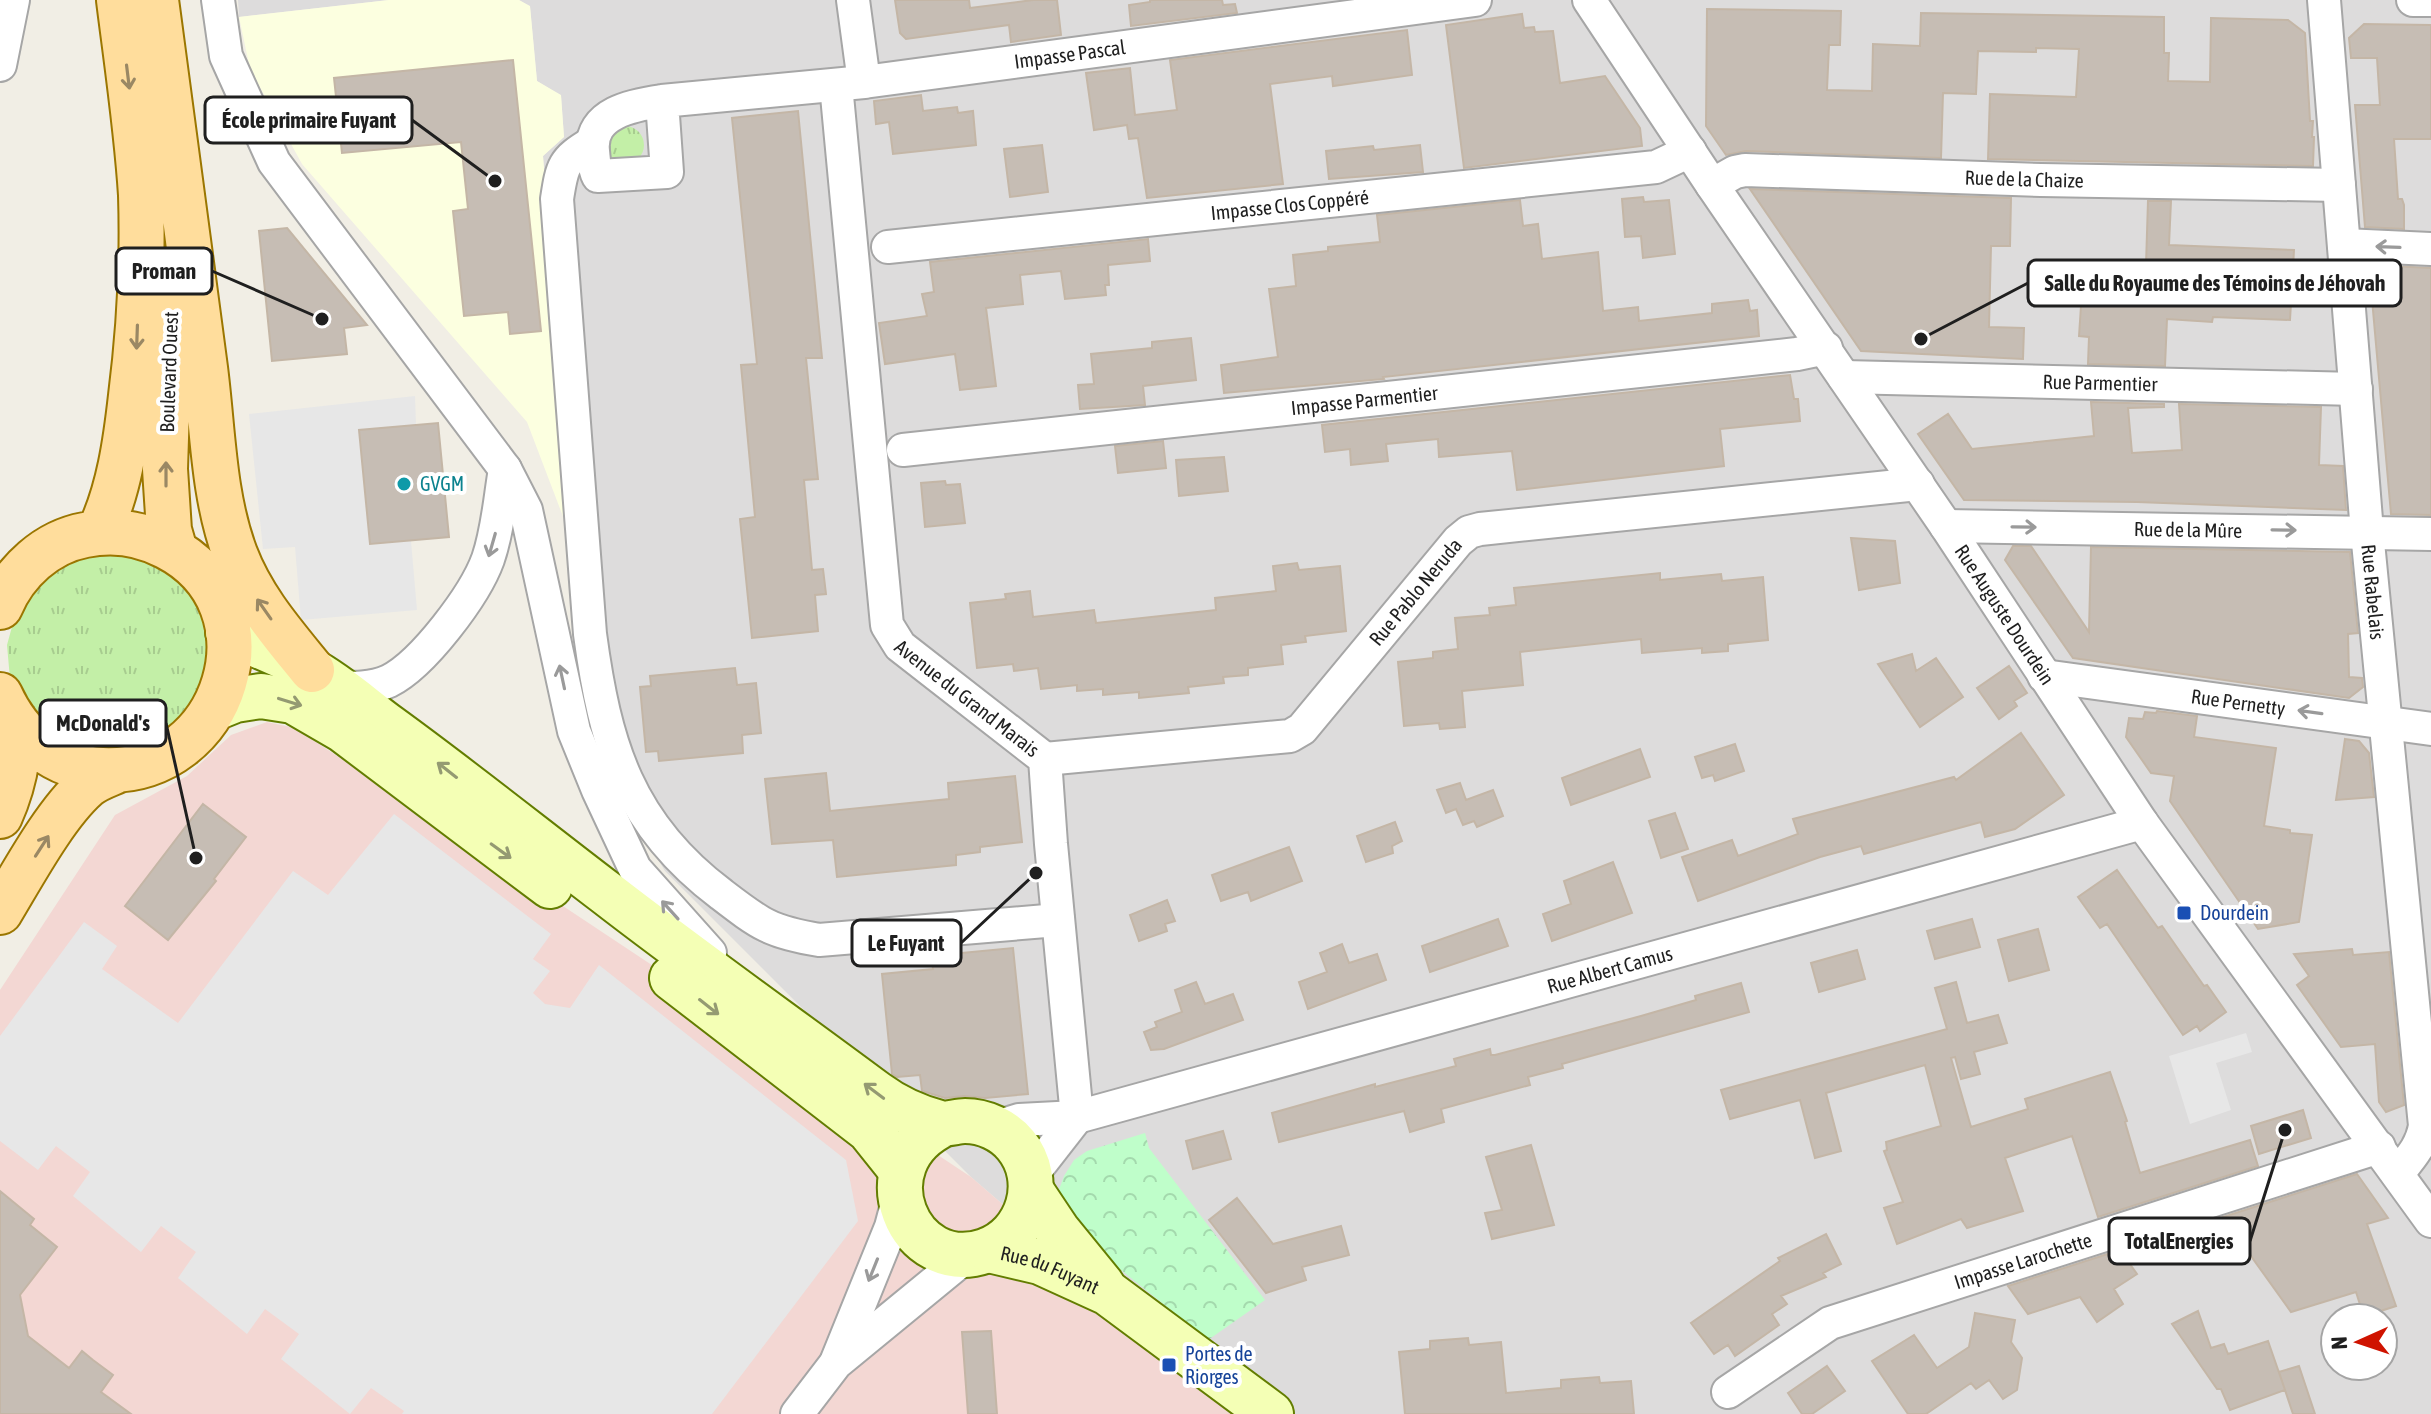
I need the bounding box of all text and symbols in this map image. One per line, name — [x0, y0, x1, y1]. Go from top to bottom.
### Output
street label: Impasse Pascal — [1013, 35, 1127, 73]
one-way arrow — [121, 64, 136, 90]
callout: École primaire Fuyant — [205, 97, 412, 143]
text: École primaire Fuyant — [222, 107, 397, 133]
street label: Rue de la Chaize — [1964, 165, 2084, 192]
street label: Impasse Clos Coppéré — [1209, 185, 1370, 224]
one-way arrow — [2375, 239, 2402, 254]
callout: Proman — [116, 248, 212, 294]
text: Proman — [132, 258, 196, 284]
callout: Salle du Royaume des Témoins de Jéhovah — [2028, 260, 2401, 306]
text: Salle du Royaume des Témoins de Jéhovah — [2045, 270, 2385, 296]
street label: Boulevard Ouest — [155, 311, 182, 433]
one-way arrow — [129, 323, 144, 350]
street label: Rue Parmentier — [2042, 370, 2159, 395]
street label: Impasse Parmentier — [1290, 381, 1440, 419]
one-way arrow — [158, 461, 174, 488]
place label: GVGM — [420, 472, 464, 495]
marker: GVGM — [395, 475, 413, 493]
street label: Rue de la Mûre — [2134, 517, 2242, 542]
one-way arrow — [2010, 519, 2037, 535]
one-way arrow — [2270, 523, 2297, 538]
one-way arrow — [484, 532, 499, 558]
street label: Rue Pablo Neruda — [1364, 533, 1466, 650]
street label: Rue Auguste Dourdein — [1951, 540, 2059, 689]
street label: Rue Rabelais — [2357, 543, 2389, 641]
one-way arrow — [256, 598, 272, 620]
street label: Avenue du Grand Marais — [891, 634, 1044, 761]
one-way arrow — [554, 665, 569, 691]
street label: Rue Pernetty — [2190, 684, 2287, 720]
one-way arrow — [277, 696, 302, 710]
callout: McDonald's — [40, 700, 166, 746]
one-way arrow — [2297, 705, 2324, 720]
text: McDonald's — [56, 710, 150, 736]
one-way arrow — [437, 761, 458, 779]
one-way arrow — [34, 835, 50, 858]
one-way arrow — [490, 843, 512, 859]
one-way arrow — [661, 901, 679, 921]
place label: Dourdein — [2200, 901, 2269, 924]
marker: Dourdein — [2175, 904, 2193, 922]
callout: Le Fuyant — [852, 920, 961, 966]
text: Le Fuyant — [868, 930, 945, 956]
street label: Rue Albert Camus — [1544, 941, 1675, 998]
one-way arrow — [698, 999, 719, 1016]
one-way arrow — [864, 1083, 885, 1100]
callout: TotalEnergies — [2109, 1218, 2250, 1264]
street label: Impasse Larochette — [1951, 1228, 2095, 1293]
text: TotalEnergies — [2124, 1228, 2234, 1254]
street label: Rue du Fuyant — [998, 1241, 1103, 1298]
one-way arrow — [864, 1257, 879, 1282]
north arrow — [2319, 1302, 2399, 1382]
text: N — [2326, 1336, 2352, 1350]
place label: Portes de Riorges — [1185, 1342, 1253, 1388]
marker: Portes de Riorges — [1160, 1356, 1178, 1374]

